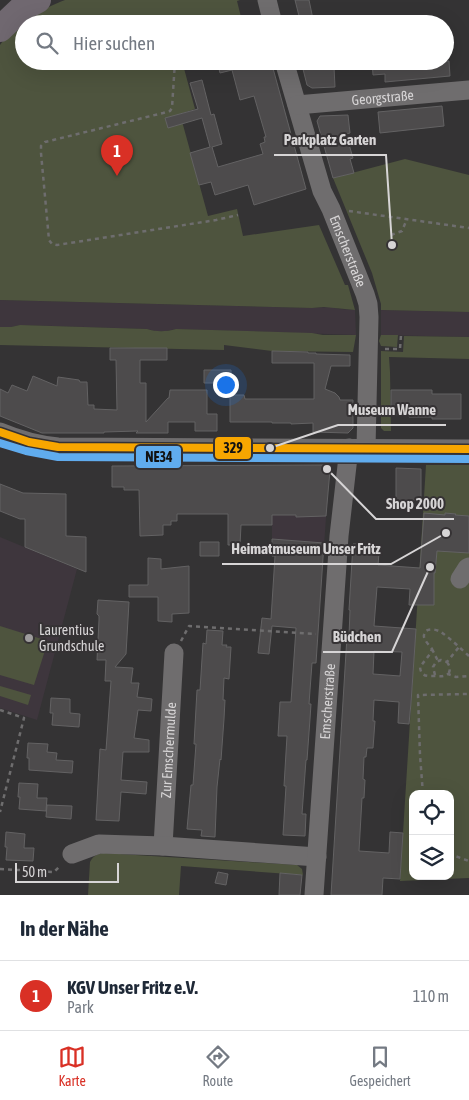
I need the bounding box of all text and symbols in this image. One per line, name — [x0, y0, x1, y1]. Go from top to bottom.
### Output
search box — [15, 15, 454, 70]
icon: search — [33, 29, 61, 57]
text: Hier suchen — [73, 32, 155, 54]
street label: Georgstraße — [351, 87, 414, 108]
callout: Parkplatz Garten — [274, 125, 386, 155]
text: Parkplatz Garten — [284, 131, 376, 148]
pin: 1 — [101, 135, 133, 176]
street label: Emscherstraße — [326, 213, 369, 289]
your location — [213, 372, 239, 398]
callout: Museum Wanne — [338, 395, 446, 425]
text: Museum Wanne — [348, 401, 436, 418]
line badge: 329 — [214, 436, 252, 460]
text: 329 — [223, 440, 243, 456]
line badge: NE34 — [135, 445, 182, 469]
text: NE34 — [145, 449, 173, 465]
callout: Shop 2000 — [376, 489, 454, 519]
text: Shop 2000 — [386, 495, 444, 512]
callout: Heimatmuseum Unser Fritz — [222, 534, 391, 564]
text: Heimatmuseum Unser Fritz — [231, 540, 381, 557]
place label: Laurentius Grundschule — [39, 622, 104, 654]
callout: Büdchen — [323, 622, 392, 652]
text: Büdchen — [333, 628, 381, 645]
marker: Laurentius Grundschule — [23, 632, 35, 644]
street label: Emscherstraße — [317, 663, 338, 740]
street label: Zur Emschermulde — [158, 702, 179, 799]
map controls — [409, 790, 454, 880]
button: locate — [409, 790, 454, 835]
button: layers — [409, 835, 454, 880]
scale bar — [15, 860, 119, 883]
text: 50 m — [22, 864, 47, 880]
text: In der Nähe — [20, 916, 109, 940]
text: KGV Unser Fritz e.V. — [67, 976, 198, 998]
text: 1 — [32, 987, 40, 1005]
text: 110 m — [413, 987, 449, 1005]
text: Park — [67, 998, 94, 1016]
tab: Karte — [58, 1043, 86, 1089]
tab: Route — [203, 1043, 233, 1089]
tab: Gespeichert — [350, 1043, 411, 1089]

